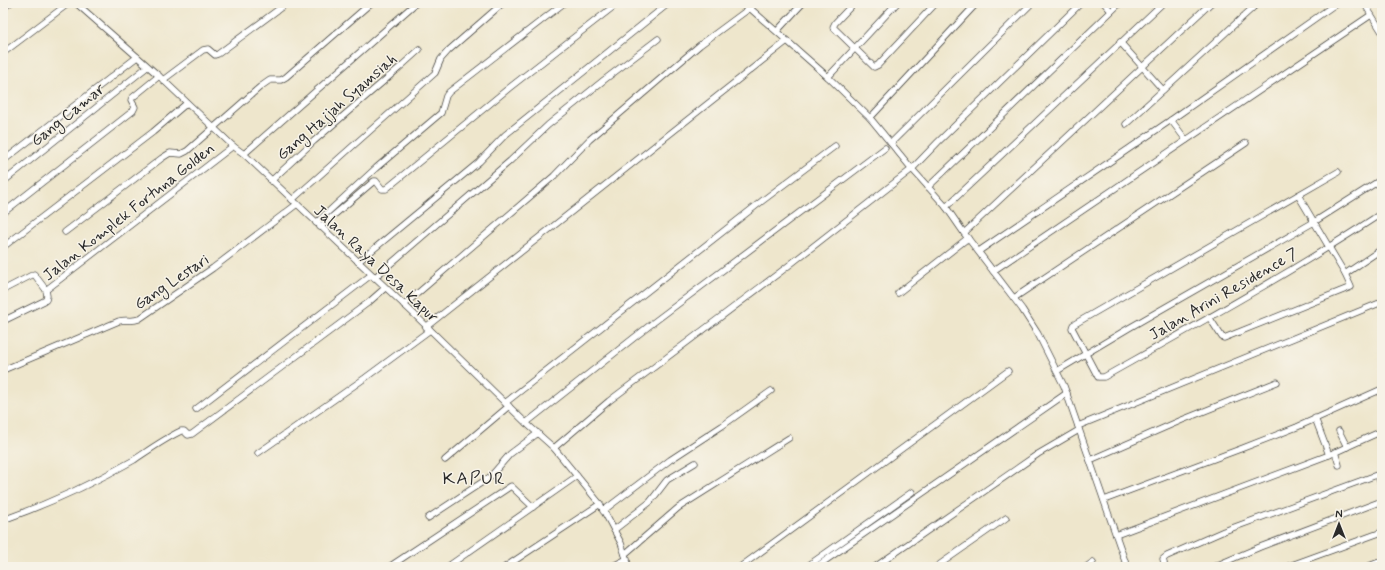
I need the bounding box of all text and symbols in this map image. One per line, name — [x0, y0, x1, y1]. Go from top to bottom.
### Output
street label: Gang Hajjah Syamsiah — [272, 49, 402, 166]
street label: Gang Camar — [27, 79, 110, 152]
street label: Jalan Komplek Fortuna Golden — [39, 138, 219, 286]
street label: Jalan Raya Desa Kapur — [309, 201, 443, 328]
street label: Jalan Arini Residence 7 — [1146, 243, 1302, 346]
street label: Gang Lestari — [130, 249, 214, 316]
district label: KAPUR — [443, 467, 505, 491]
north arrow — [1319, 504, 1359, 544]
text: N — [1335, 508, 1343, 522]

